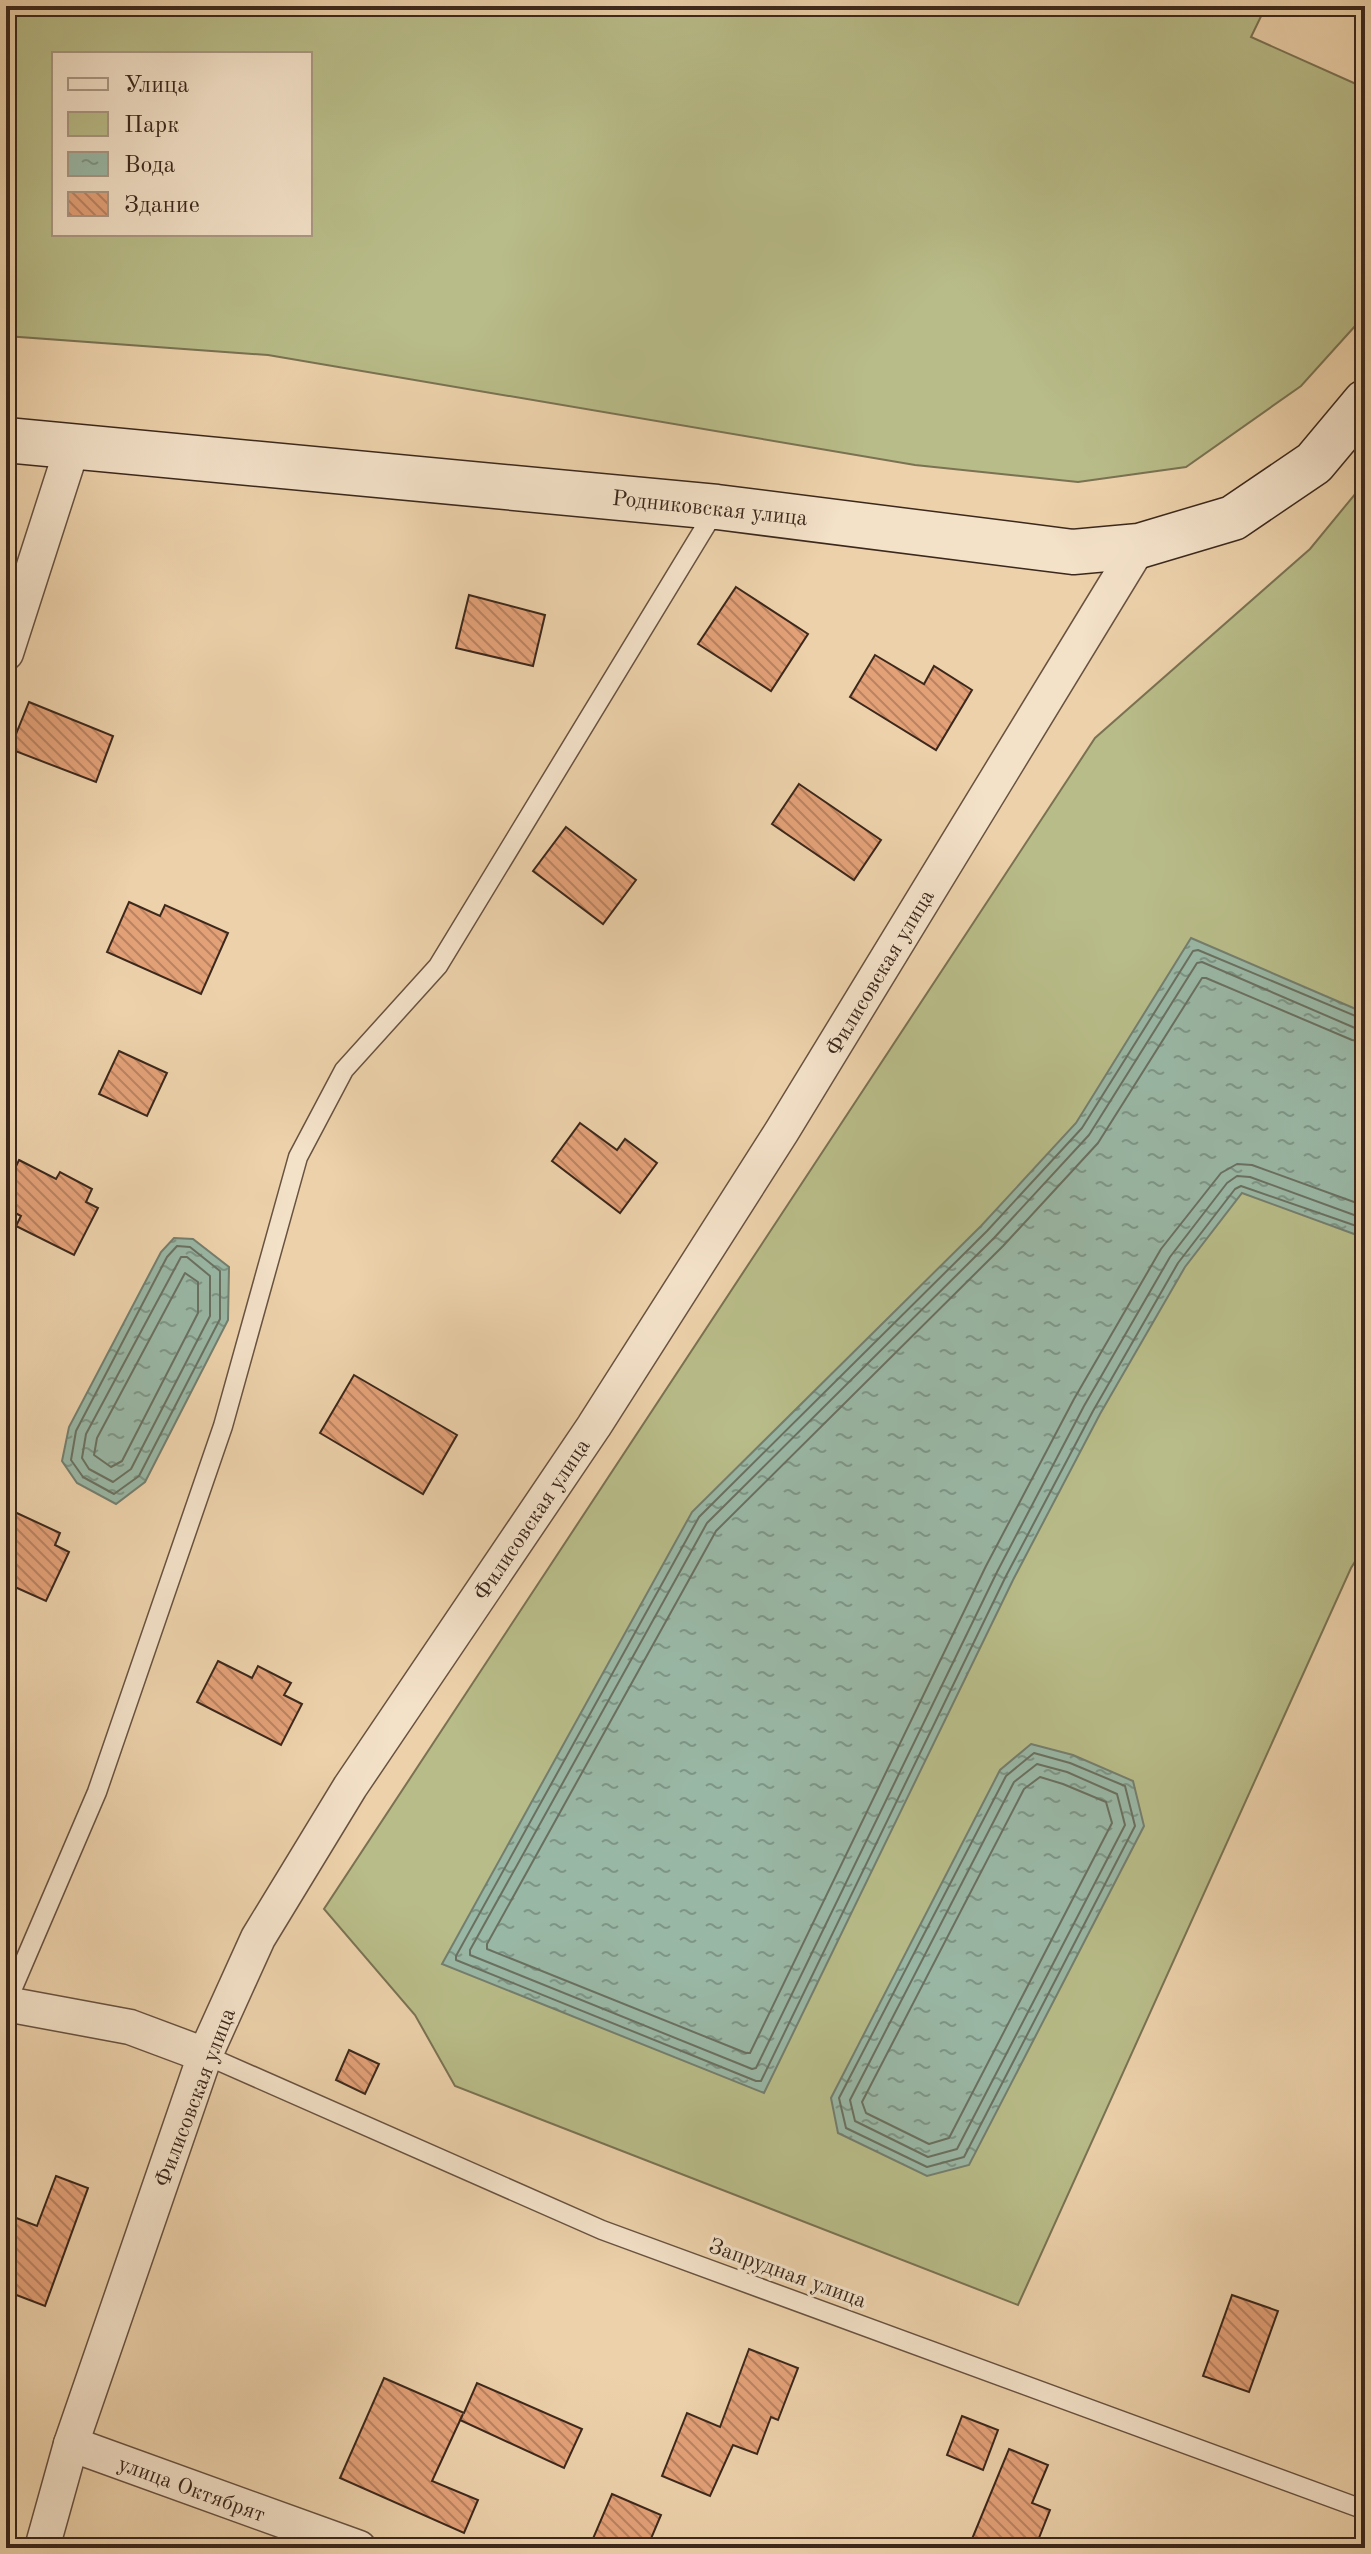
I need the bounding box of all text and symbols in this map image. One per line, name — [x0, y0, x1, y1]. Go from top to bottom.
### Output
legend — [52, 52, 312, 236]
text: Улица — [124, 74, 189, 98]
text: Парк — [124, 114, 179, 138]
text: Вода — [124, 154, 176, 178]
text: Здание — [124, 194, 200, 218]
street label: Родниковская улица — [611, 488, 809, 530]
street label: Филисовская улица — [822, 886, 939, 1060]
street label: Филисовская улица — [471, 1435, 595, 1605]
street label: Филисовская улица — [152, 2005, 240, 2190]
street label: Запрудная улица — [706, 2235, 869, 2313]
street label: улица Октябрят — [115, 2453, 268, 2527]

